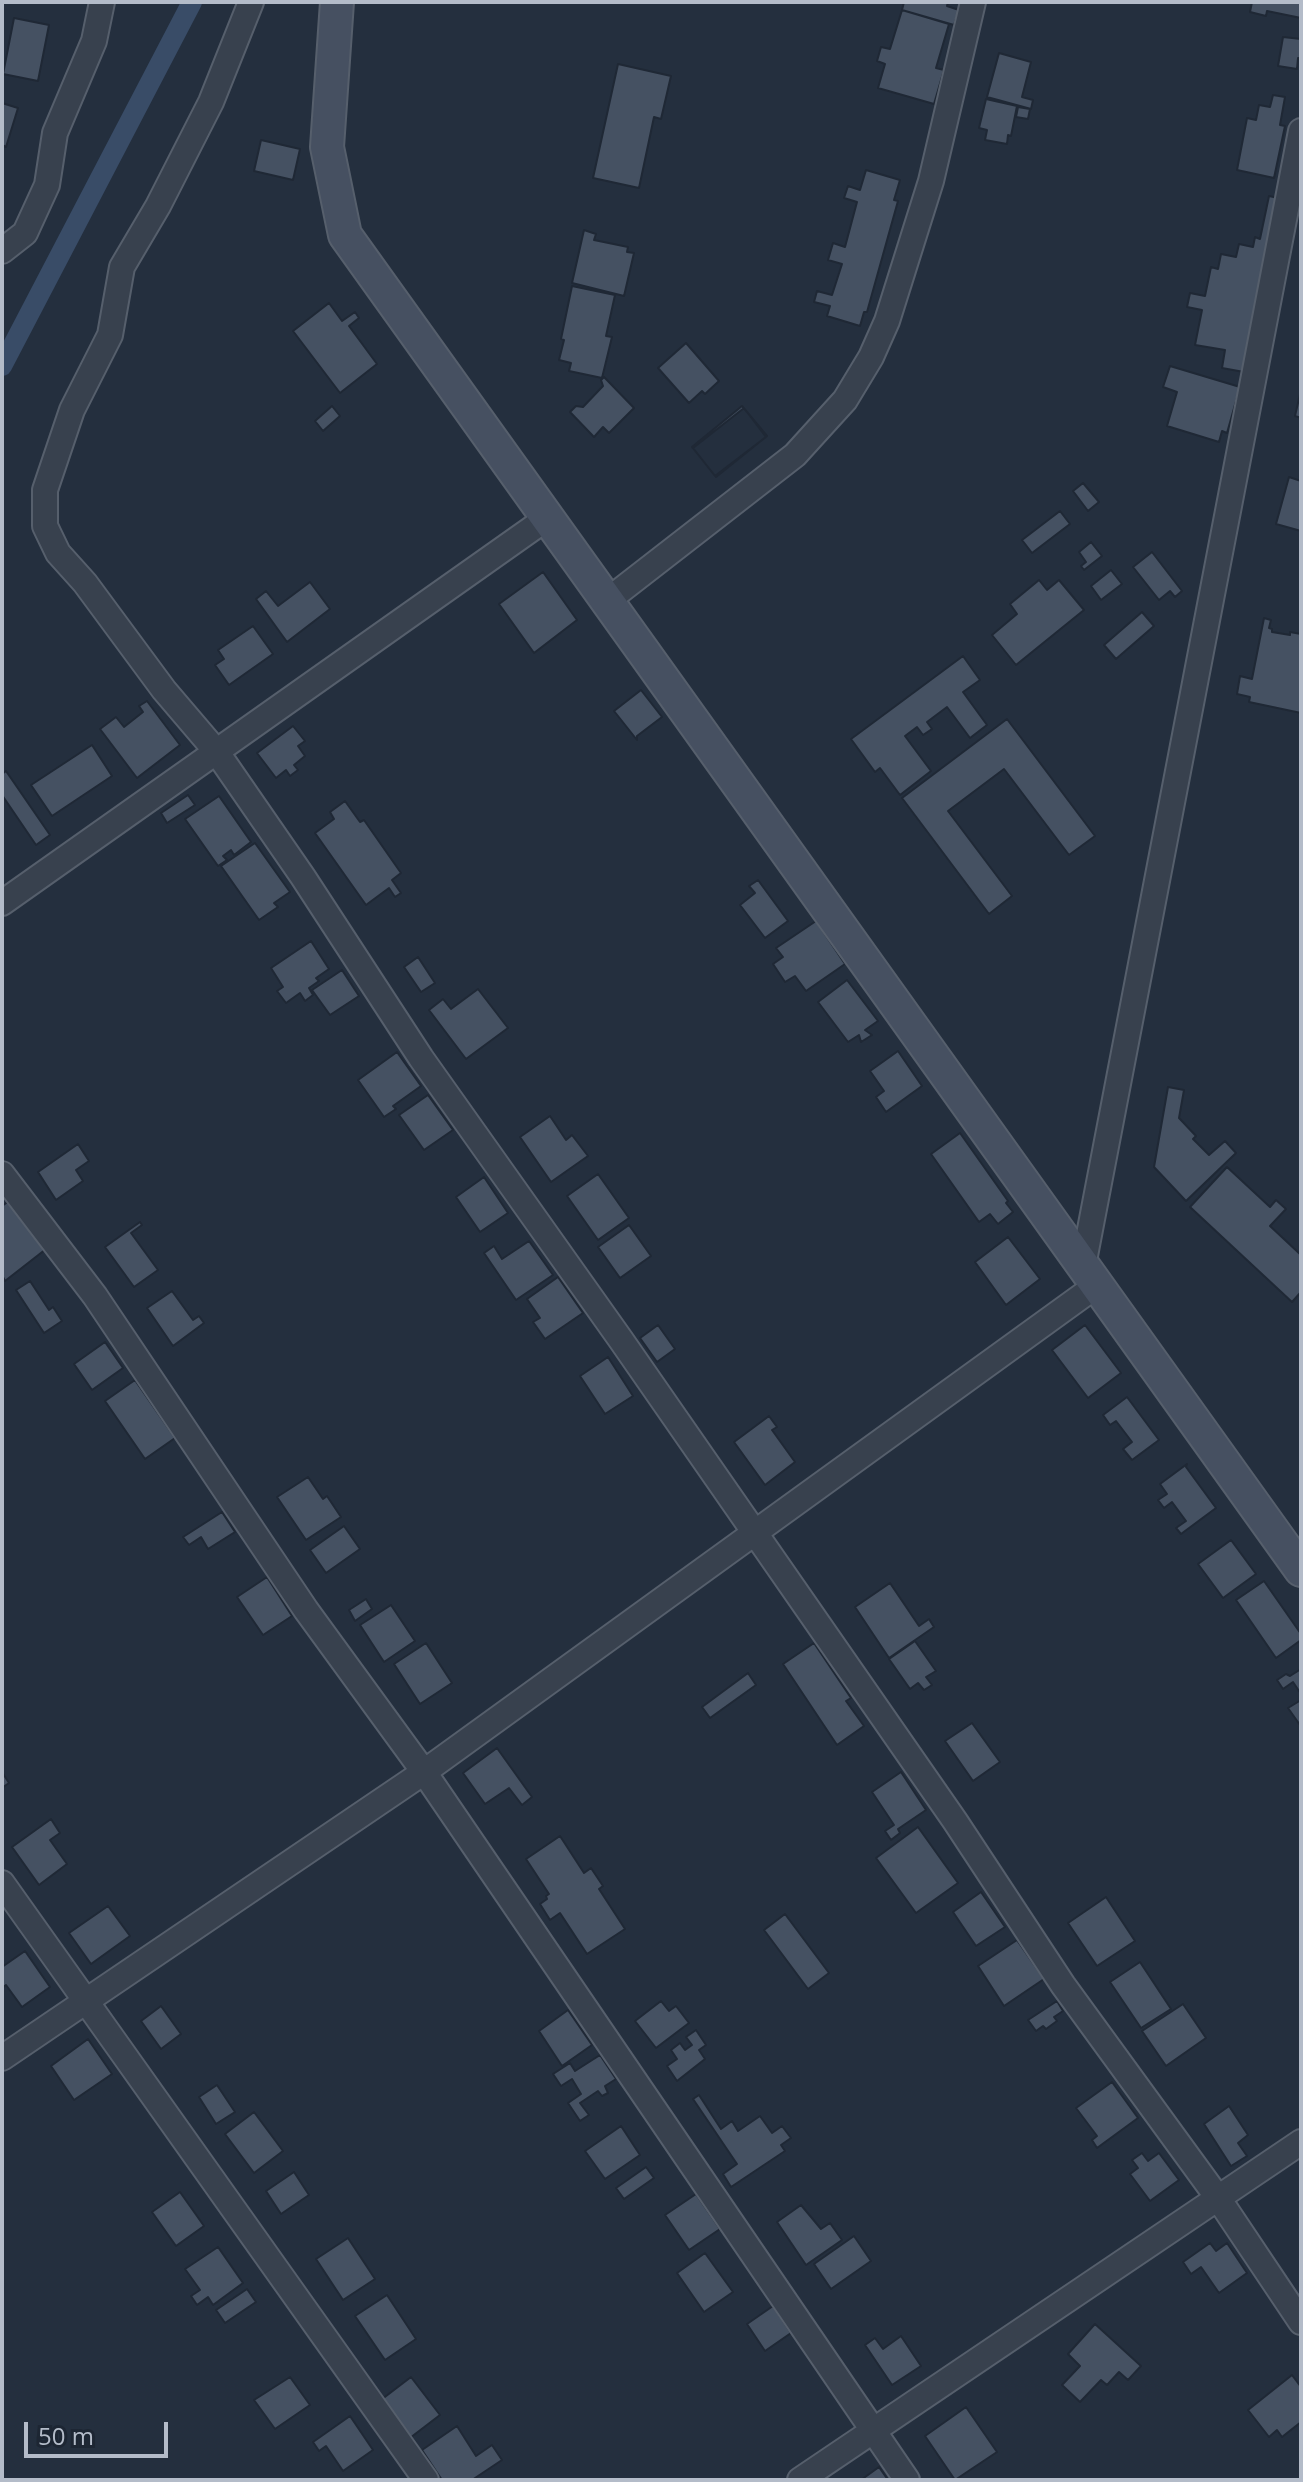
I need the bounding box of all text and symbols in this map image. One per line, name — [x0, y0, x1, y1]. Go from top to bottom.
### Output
scale bar — [28, 2406, 172, 2456]
text: 50 m — [38, 2419, 94, 2452]

